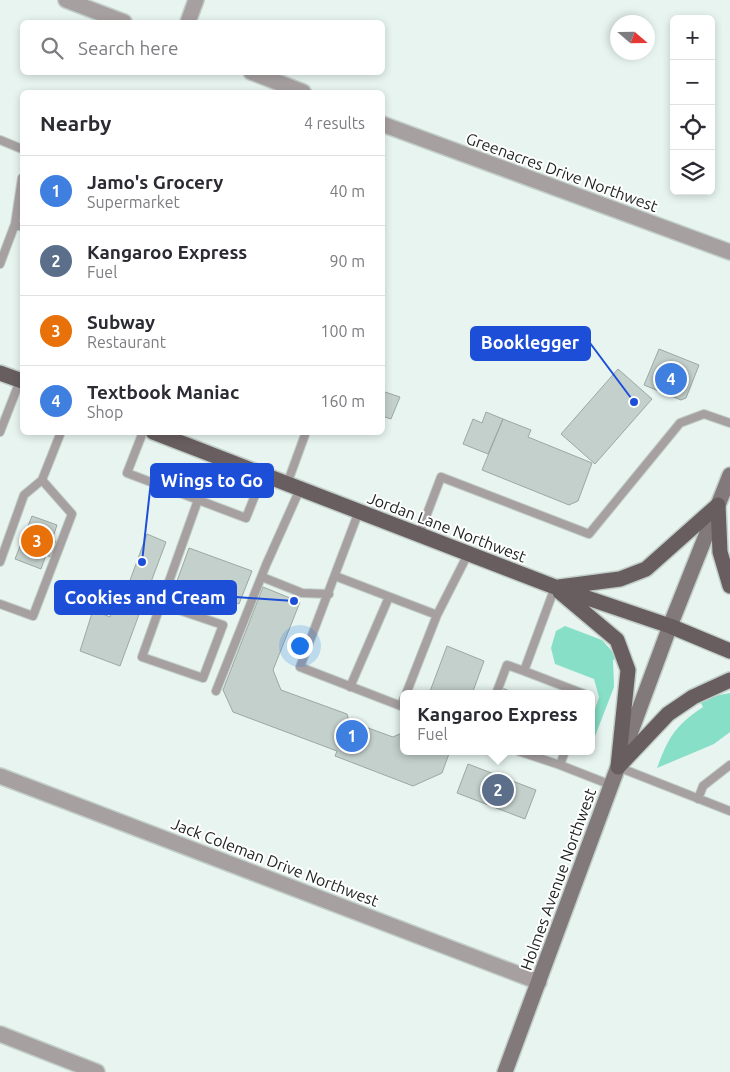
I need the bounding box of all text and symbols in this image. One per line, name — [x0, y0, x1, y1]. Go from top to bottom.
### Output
north arrow — [610, 15, 655, 60]
map controls — [670, 15, 715, 195]
button: + — [670, 15, 715, 60]
search box — [20, 20, 385, 75]
icon: search — [38, 34, 66, 62]
text: Search here — [78, 37, 178, 59]
button: − — [670, 60, 715, 105]
button: locate — [670, 105, 715, 150]
text: Nearby — [40, 111, 111, 135]
text: 4 results — [304, 114, 365, 132]
street label: Greenacres Drive Northwest — [464, 129, 661, 215]
button: layers — [670, 150, 715, 195]
text: Jamo's Grocery — [87, 171, 223, 193]
text: 1 — [51, 182, 61, 200]
text: 40 m — [329, 182, 365, 200]
text: Supermarket — [87, 193, 180, 211]
text: Kangaroo Express — [87, 241, 247, 263]
text: 2 — [51, 252, 61, 270]
text: 90 m — [329, 252, 365, 270]
text: Fuel — [87, 263, 117, 281]
text: Subway — [87, 311, 155, 333]
text: 3 — [51, 322, 61, 340]
text: 100 m — [320, 322, 365, 340]
callout: Booklegger — [471, 327, 590, 360]
text: Booklegger — [481, 332, 580, 352]
text: Restaurant — [87, 333, 166, 351]
pin: 4 — [655, 360, 687, 398]
text: Textbook Maniac — [87, 381, 239, 403]
text: 4 — [51, 392, 61, 410]
text: 160 m — [320, 392, 365, 410]
text: Shop — [87, 403, 123, 421]
callout: Wings to Go — [151, 464, 273, 497]
text: Wings to Go — [161, 470, 263, 490]
street label: Jordan Lane Northwest — [365, 488, 529, 566]
pin: 3 — [21, 522, 53, 560]
callout: Cookies and Cream — [55, 581, 236, 614]
text: Cookies and Cream — [64, 587, 226, 607]
your location — [287, 633, 313, 659]
popup — [400, 690, 595, 755]
text: Kangaroo Express — [417, 703, 578, 725]
pin: 1 — [336, 717, 368, 755]
text: Fuel — [417, 725, 448, 743]
pin: 2 — [482, 771, 514, 809]
street label: Holmes Avenue Northwest — [517, 785, 600, 972]
street label: Jack Coleman Drive Northwest — [169, 814, 382, 910]

